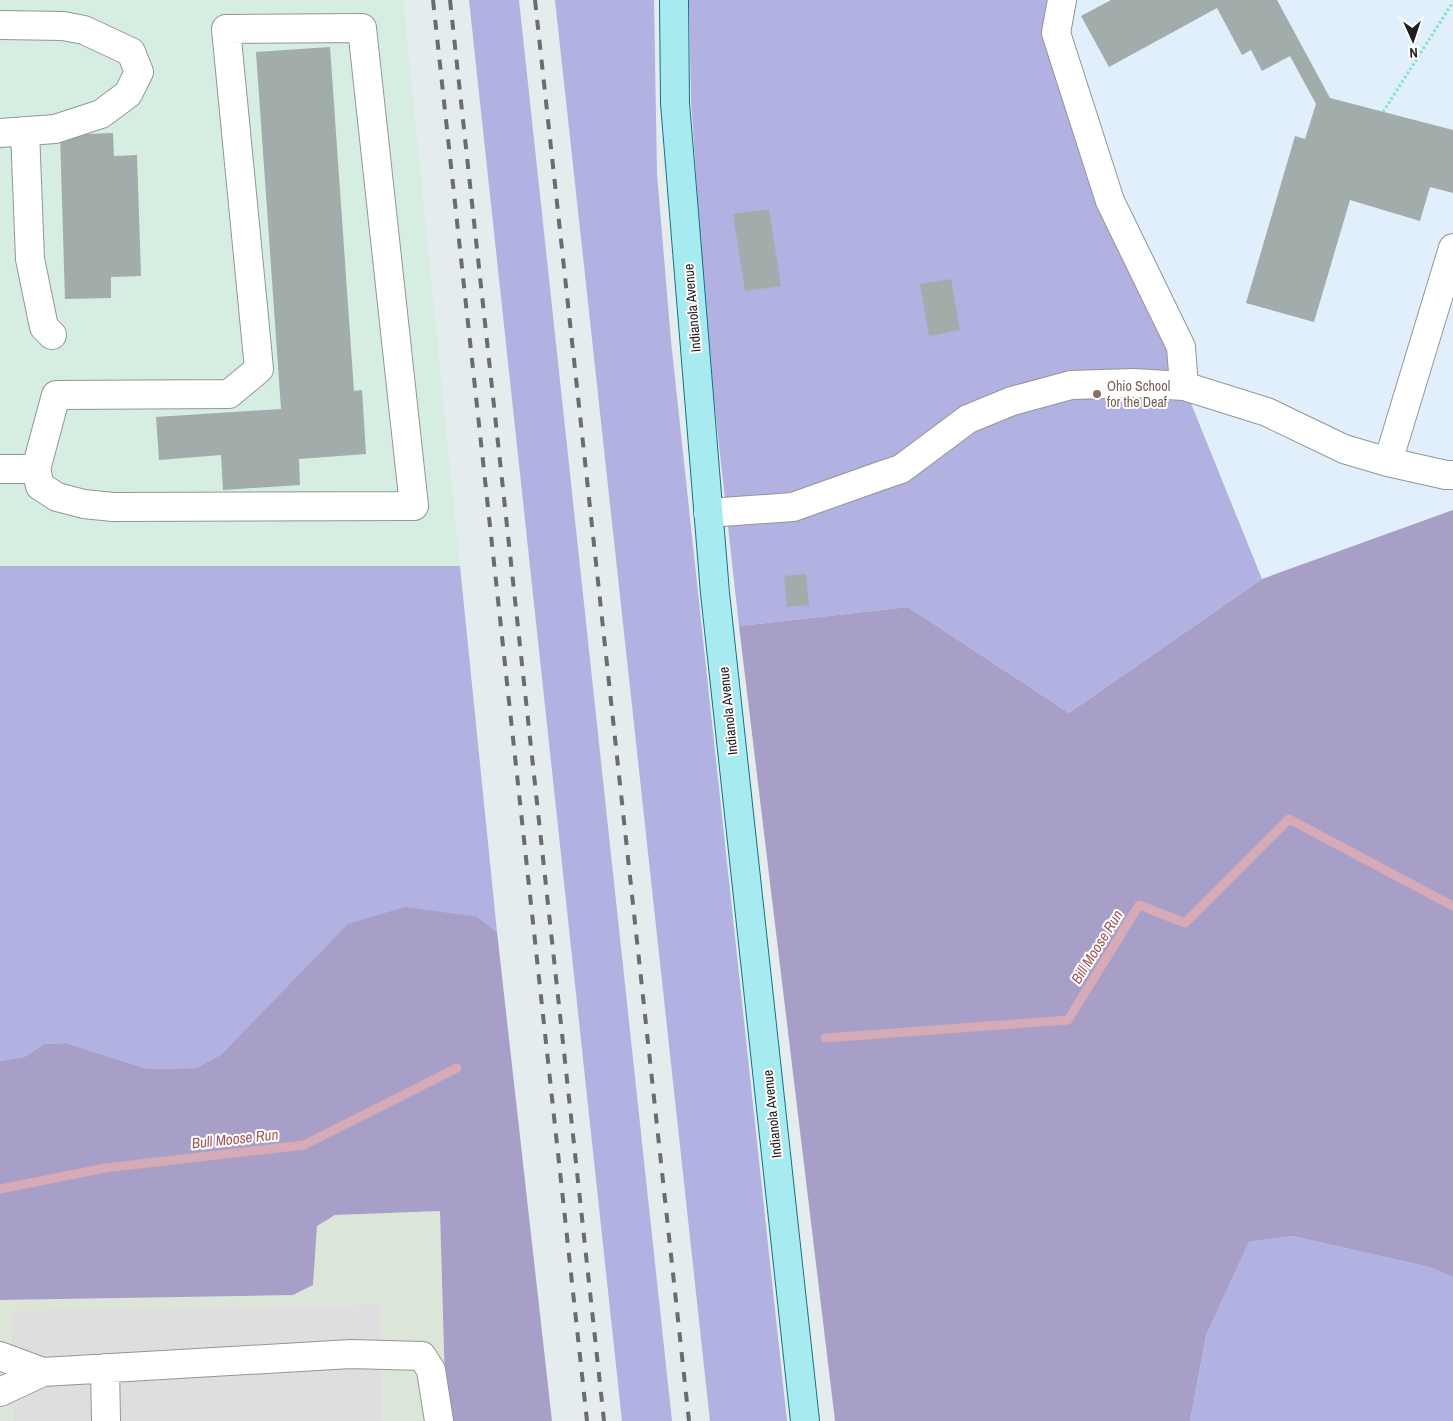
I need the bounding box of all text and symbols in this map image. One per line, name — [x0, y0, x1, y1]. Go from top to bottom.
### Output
north arrow — [1388, 15, 1438, 65]
text: N — [1409, 44, 1418, 62]
street label: Indianola Avenue — [679, 263, 705, 353]
place label: Ohio School for the Deaf — [1107, 377, 1170, 411]
marker: Ohio School for the Deaf — [1091, 388, 1103, 400]
street label: Indianola Avenue — [714, 666, 742, 756]
water label: Bill Moose Run — [1066, 906, 1128, 988]
street label: Indianola Avenue — [758, 1069, 786, 1159]
water label: Bull Moose Run — [191, 1124, 279, 1153]

